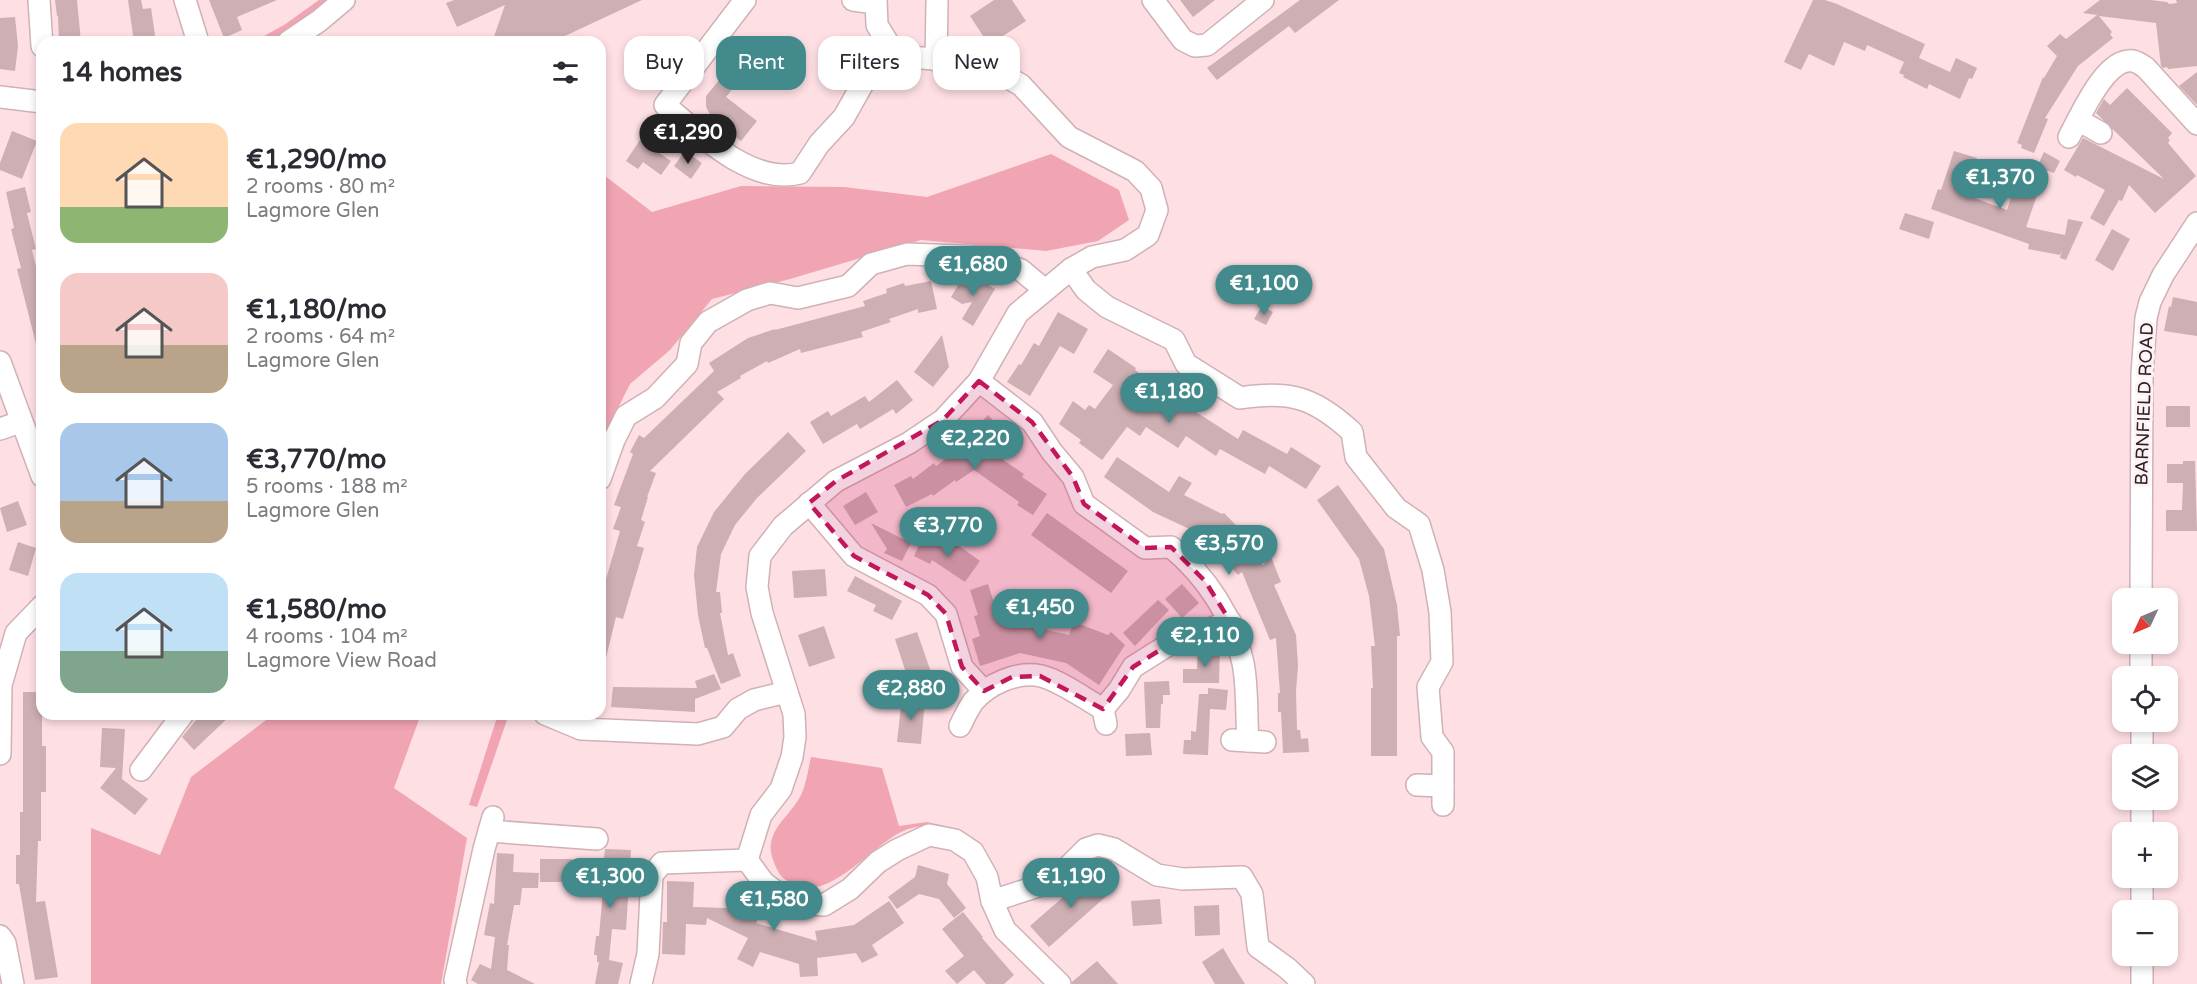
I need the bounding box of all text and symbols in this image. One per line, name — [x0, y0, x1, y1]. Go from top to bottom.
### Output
chip: Buy — [624, 36, 704, 90]
chip: Rent — [716, 36, 806, 90]
chip: Filters — [818, 36, 921, 90]
chip: New — [933, 36, 1020, 90]
icon: filters — [549, 56, 582, 89]
text: 14 homes — [60, 57, 182, 88]
pin: €1,290 — [639, 114, 737, 165]
text: €1,290 — [653, 121, 723, 145]
text: €1,290/mo — [246, 144, 387, 175]
icon: home — [108, 147, 180, 219]
pin: €1,370 — [1951, 159, 2049, 210]
text: €1,370 — [1965, 166, 2035, 190]
text: 2 rooms · 80 m² — [246, 175, 395, 199]
text: Lagmore Glen — [246, 199, 379, 223]
pin: €1,680 — [924, 246, 1022, 297]
text: €1,680 — [938, 253, 1008, 277]
pin: €1,100 — [1215, 265, 1313, 316]
text: €1,100 — [1229, 272, 1299, 296]
text: €1,180/mo — [246, 294, 387, 325]
icon: home — [108, 297, 180, 369]
street label: BARNFIELD ROAD — [2130, 322, 2158, 486]
text: 2 rooms · 64 m² — [246, 325, 395, 349]
text: Lagmore Glen — [246, 349, 379, 373]
pin: €1,180 — [1120, 373, 1218, 424]
text: €1,180 — [1134, 380, 1204, 404]
pin: €2,220 — [926, 420, 1024, 471]
text: €2,220 — [940, 427, 1010, 451]
text: €3,770/mo — [246, 444, 386, 475]
icon: home — [108, 447, 180, 519]
text: 5 rooms · 188 m² — [246, 475, 408, 499]
text: Lagmore Glen — [246, 499, 379, 523]
pin: €3,770 — [899, 507, 997, 558]
text: €3,770 — [914, 514, 982, 538]
pin: €3,570 — [1180, 525, 1278, 576]
text: €3,570 — [1194, 532, 1264, 556]
north arrow — [2112, 588, 2178, 654]
map controls — [2112, 588, 2178, 966]
pin: €1,450 — [991, 589, 1089, 640]
text: €1,580/mo — [246, 594, 387, 625]
text: €1,450 — [1006, 596, 1074, 620]
icon: home — [108, 597, 180, 669]
pin: €2,110 — [1156, 617, 1254, 668]
text: €2,110 — [1170, 624, 1240, 648]
text: 4 rooms · 104 m² — [246, 625, 408, 649]
text: Lagmore View Road — [246, 649, 437, 673]
button: locate — [2112, 666, 2178, 732]
pin: €2,880 — [862, 670, 960, 721]
text: €2,880 — [877, 677, 945, 701]
button: layers — [2112, 744, 2178, 810]
button: + — [2112, 822, 2178, 888]
pin: €1,300 — [561, 858, 659, 909]
pin: €1,190 — [1022, 858, 1120, 909]
text: €1,300 — [575, 865, 645, 889]
text: €1,190 — [1036, 865, 1106, 889]
pin: €1,580 — [725, 881, 823, 932]
text: €1,580 — [739, 888, 809, 912]
button: − — [2112, 900, 2178, 966]

